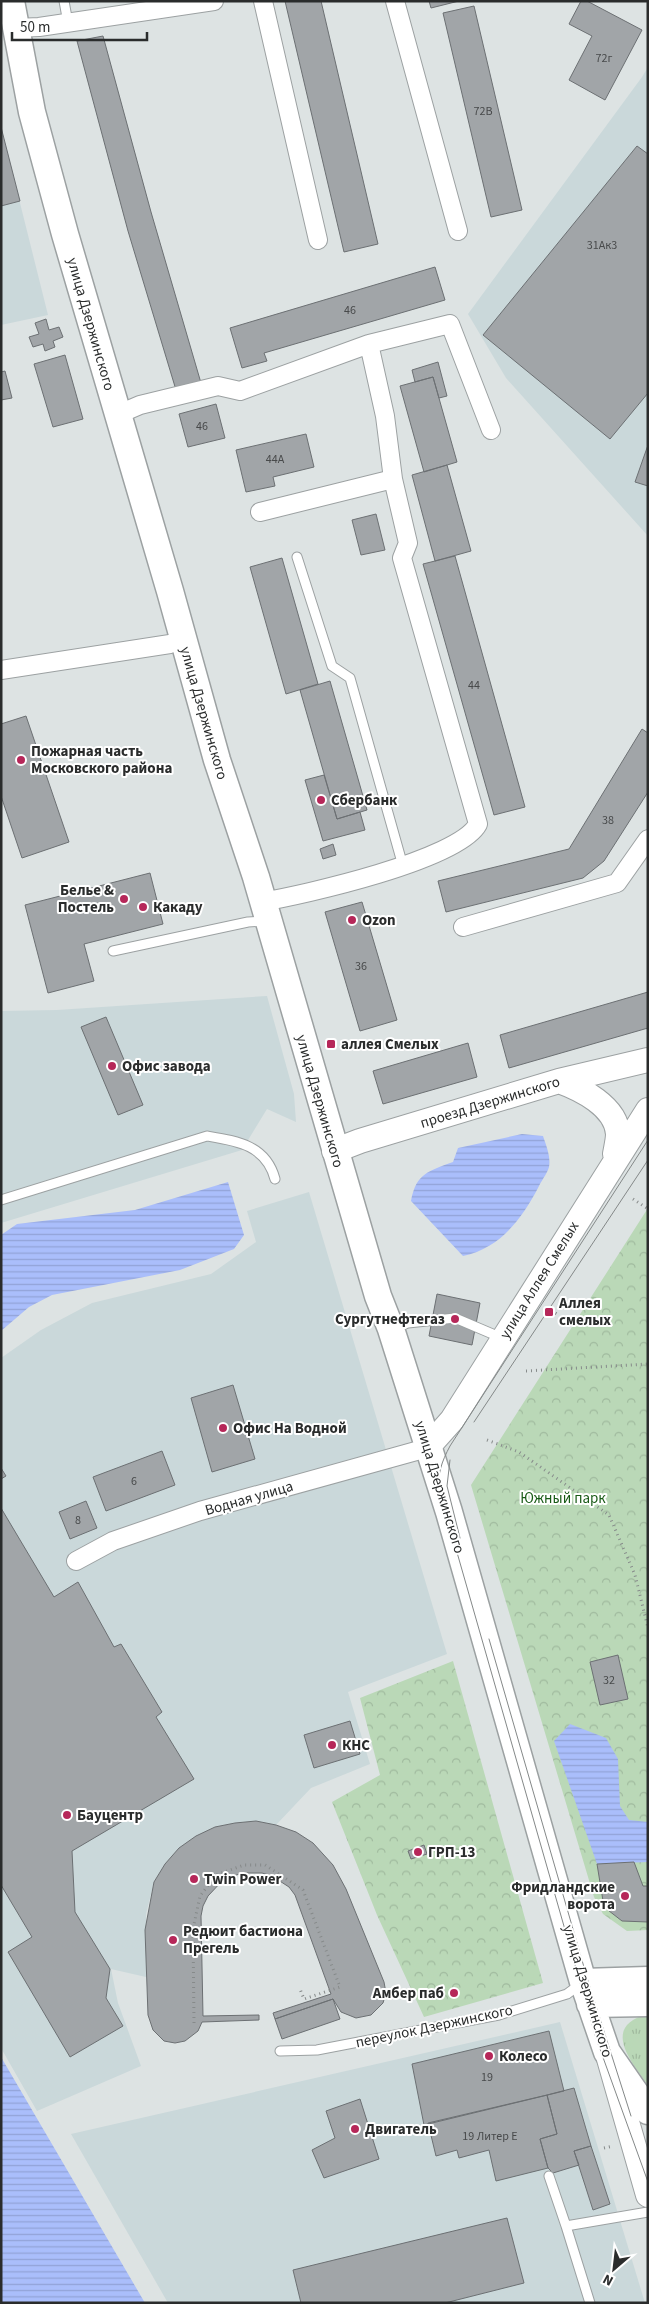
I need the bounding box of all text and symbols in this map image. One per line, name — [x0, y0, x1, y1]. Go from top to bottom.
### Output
scale bar — [12, 10, 148, 42]
text: 50 m — [20, 17, 50, 38]
house number: 72г — [596, 50, 612, 67]
house number: 72В — [474, 103, 492, 120]
house number: 31Ак3 — [587, 237, 617, 254]
street label: улица Дзержинского — [61, 255, 120, 393]
house number: 46 — [344, 302, 356, 319]
house number: 46 — [196, 418, 208, 435]
house number: 44А — [266, 451, 285, 468]
street label: улица Дзержинского — [174, 644, 233, 782]
house number: 44 — [468, 677, 480, 694]
place label: Пожарная часть Московского района — [31, 741, 172, 779]
marker: Пожарная часть Московского района — [15, 754, 27, 766]
place label: Сбербанк — [331, 790, 398, 811]
marker: Сбербанк — [315, 794, 327, 806]
house number: 38 — [602, 812, 614, 829]
place label: Белье & Постель — [58, 880, 114, 918]
marker: Белье & Постель — [118, 893, 130, 905]
place label: Какаду — [153, 897, 203, 918]
marker: Какаду — [137, 901, 149, 913]
place label: Ozon — [362, 910, 396, 931]
marker: Ozon — [346, 914, 358, 926]
house number: 36 — [355, 958, 367, 975]
street label: улица Дзержинского — [290, 1032, 349, 1170]
place label: аллея Смелых — [341, 1034, 439, 1055]
marker: аллея Смелых — [325, 1038, 337, 1050]
place label: Офис завода — [122, 1056, 211, 1077]
marker: Офис завода — [106, 1060, 118, 1072]
street label: проезд Дзержинского — [418, 1071, 563, 1134]
street label: улица Аллея Смелых — [495, 1217, 584, 1343]
place label: Аллея смелых — [558, 1293, 611, 1331]
marker: Аллея смелых — [543, 1306, 555, 1318]
place label: Сургутнефтегаз — [335, 1309, 445, 1330]
marker: Сургутнефтегаз — [449, 1313, 461, 1325]
place label: Офис На Водной — [233, 1418, 347, 1439]
street label: улица Дзержинского — [409, 1418, 470, 1556]
marker: Офис На Водной — [217, 1422, 229, 1434]
house number: 6 — [131, 1473, 137, 1490]
street label: Водная улица — [203, 1476, 296, 1521]
park label: Южный парк — [520, 1488, 606, 1509]
house number: 8 — [75, 1512, 81, 1529]
house number: 32 — [603, 1672, 615, 1689]
place label: КНС — [342, 1735, 370, 1756]
marker: КНС — [326, 1739, 338, 1751]
place label: Бауцентр — [77, 1805, 144, 1826]
marker: Бауцентр — [61, 1809, 73, 1821]
place label: ГРП-13 — [428, 1842, 476, 1863]
marker: ГРП-13 — [412, 1846, 424, 1858]
place label: Twin Power — [204, 1869, 281, 1890]
marker: Twin Power — [188, 1873, 200, 1885]
place label: Фридландские ворота — [511, 1877, 615, 1915]
marker: Фридландские ворота — [619, 1890, 631, 1902]
place label: Редюит бастиона Прегель — [183, 1921, 303, 1959]
street label: улица Дзержинского — [557, 1922, 618, 2060]
marker: Редюит бастиона Прегель — [167, 1934, 179, 1946]
place label: Амбер паб — [372, 1983, 444, 2004]
marker: Амбер паб — [448, 1987, 460, 1999]
street label: переулок Дзержинского — [354, 2000, 515, 2053]
place label: Колесо — [499, 2046, 548, 2067]
marker: Колесо — [483, 2050, 495, 2062]
house number: 19 — [481, 2069, 493, 2086]
place label: Двигатель — [365, 2119, 437, 2140]
marker: Двигатель — [349, 2123, 361, 2135]
house number: 19 Литер Е — [462, 2128, 518, 2145]
north arrow — [589, 2244, 639, 2294]
text: N — [600, 2269, 617, 2291]

